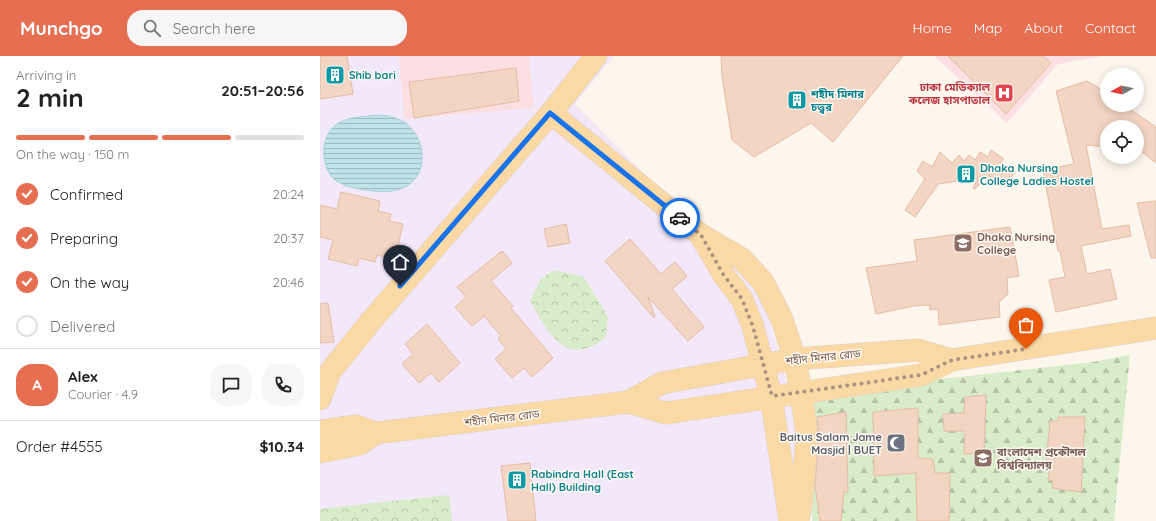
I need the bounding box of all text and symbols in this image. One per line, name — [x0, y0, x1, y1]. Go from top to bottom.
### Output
search box — [127, 10, 407, 46]
text: Munchgo — [20, 16, 103, 40]
icon: search — [141, 17, 163, 39]
text: Search here — [173, 19, 255, 38]
text: Home — [913, 19, 952, 37]
text: Map — [974, 19, 1002, 37]
text: About — [1024, 19, 1063, 37]
text: Contact — [1085, 19, 1136, 37]
building icon: Shib bari — [324, 64, 346, 86]
text: Arriving in — [16, 67, 76, 83]
place label: Shib bari — [349, 68, 396, 82]
north arrow — [1100, 68, 1144, 112]
map controls — [1100, 68, 1144, 164]
place label: ঢাকা মেডিক্যাল কলেজ হাসপাতাল — [908, 80, 991, 107]
text: 2 min — [16, 81, 84, 114]
text: 20:51–20:56 — [221, 81, 304, 100]
hospital icon: ঢাকা মেডিক্যাল কলেজ হাসপাতাল — [993, 82, 1015, 104]
place label: শহীদ মিনার চত্ত্বর — [810, 87, 864, 114]
building icon: শহীদ মিনার চত্ত্বর — [786, 89, 808, 111]
button: locate — [1100, 120, 1144, 164]
text: On the way · 150 m — [16, 146, 129, 162]
place label: Dhaka Nursing College Ladies Hostel — [980, 161, 1094, 188]
building icon: Dhaka Nursing College Ladies Hostel — [955, 163, 977, 185]
icon: check — [16, 183, 38, 205]
text: Confirmed — [50, 185, 123, 204]
text: 20:24 — [273, 186, 304, 202]
courier — [660, 198, 700, 238]
icon: car — [669, 207, 691, 229]
icon: check — [16, 227, 38, 249]
text: Preparing — [50, 229, 118, 248]
text: 20:37 — [273, 230, 304, 246]
place label: Dhaka Nursing College — [977, 230, 1055, 257]
school or university icon: Dhaka Nursing College — [952, 232, 974, 254]
pin — [383, 245, 417, 286]
icon: home — [389, 251, 411, 273]
icon: check — [16, 271, 38, 293]
text: On the way — [50, 273, 129, 292]
text: 20:46 — [273, 274, 304, 290]
pin — [1009, 308, 1043, 349]
icon: bag — [1015, 314, 1037, 336]
text: Delivered — [50, 317, 115, 336]
street label: শহীদ মিনার রোড — [784, 346, 861, 368]
button: chat — [210, 364, 252, 406]
button: phone — [262, 364, 304, 406]
text: Alex — [68, 367, 98, 386]
text: A — [32, 375, 42, 394]
text: Courier · 4.9 — [68, 386, 138, 402]
street label: শহীদ মিনার রোড — [463, 406, 540, 430]
place label: Baitus Salam Jame Masjid | BUET — [780, 430, 883, 457]
mosque icon: Baitus Salam Jame Masjid | BUET — [885, 432, 907, 454]
text: Order #4555 — [16, 437, 103, 456]
text: $10.34 — [259, 437, 304, 456]
place label: বাংলাদেশ প্রকৌশল বিশ্ববিদ্যালয় — [996, 445, 1087, 472]
school or university icon: বাংলাদেশ প্রকৌশল বিশ্ববিদ্যালয় — [972, 447, 994, 469]
place label: Rabindra Hall (East Hall) Building — [531, 467, 634, 494]
building icon: Rabindra Hall (East Hall) Building — [506, 469, 528, 491]

